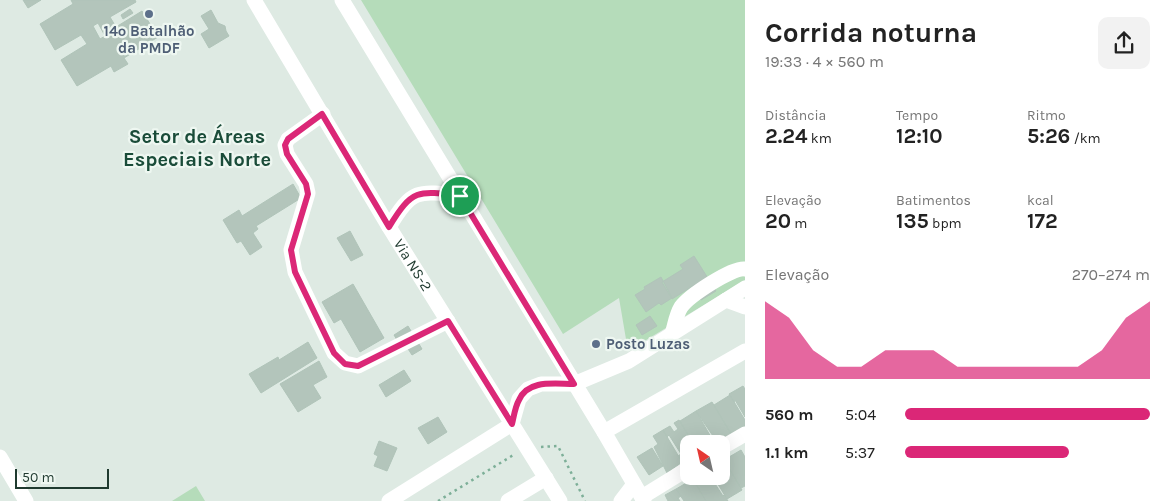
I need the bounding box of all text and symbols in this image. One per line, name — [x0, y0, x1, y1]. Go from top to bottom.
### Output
marker: 14º Batalhão da PMDF — [143, 8, 155, 20]
text: Corrida noturna — [765, 16, 977, 49]
button: share — [1098, 17, 1150, 69]
place label: 14º Batalhão da PMDF — [104, 22, 194, 57]
text: 19:33 · 4 × 560 m — [765, 52, 884, 71]
text: Distância — [765, 107, 826, 124]
text: Tempo — [896, 107, 938, 124]
text: Ritmo — [1027, 107, 1066, 124]
district label: Setor de Áreas Especiais Norte — [123, 123, 271, 171]
text: 2.24 — [765, 124, 807, 148]
text: 12:10 — [896, 124, 943, 148]
text: 5:26 — [1027, 124, 1070, 148]
text: km — [807, 130, 832, 147]
text: /km — [1070, 130, 1101, 147]
pin — [439, 175, 481, 217]
icon: arrive — [446, 182, 474, 210]
text: Elevação — [765, 192, 821, 209]
text: Batimentos — [896, 192, 971, 209]
text: kcal — [1027, 192, 1054, 209]
text: 20 — [765, 209, 791, 233]
text: 135 — [896, 209, 929, 233]
text: 172 — [1027, 209, 1058, 233]
text: m — [791, 215, 807, 232]
text: bpm — [929, 215, 962, 232]
street label: Via NS-2 — [390, 236, 436, 294]
text: Elevação — [765, 265, 829, 284]
text: 270–274 m — [1072, 265, 1150, 284]
place label: Posto Luzas — [606, 335, 690, 353]
marker: Posto Luzas — [590, 338, 602, 350]
text: 560 m — [765, 405, 813, 424]
text: 5:04 — [845, 405, 876, 424]
north arrow — [680, 435, 730, 485]
map controls — [680, 435, 730, 485]
text: 1.1 km — [765, 443, 809, 462]
text: 5:37 — [845, 443, 875, 462]
scale bar — [15, 466, 109, 489]
text: 50 m — [22, 469, 55, 486]

